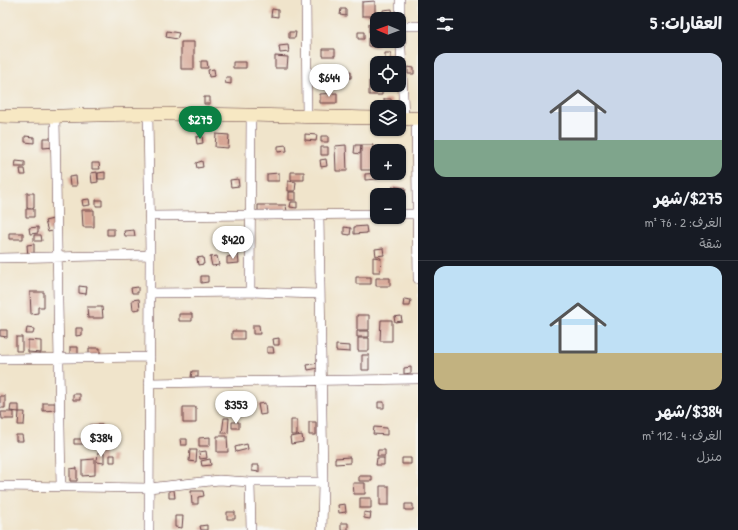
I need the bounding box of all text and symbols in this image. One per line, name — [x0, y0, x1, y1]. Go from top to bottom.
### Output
text: العقارات: 5 — [650, 11, 722, 34]
north arrow — [370, 12, 406, 48]
map controls — [370, 12, 406, 224]
icon: filters — [434, 13, 456, 35]
button: locate — [370, 56, 406, 92]
pin: $644 — [305, 64, 353, 98]
text: $644 — [318, 68, 340, 86]
icon: home — [542, 79, 614, 151]
button: layers — [370, 100, 406, 136]
pin: $275 — [176, 106, 224, 140]
text: $275 — [188, 110, 212, 128]
button: + — [370, 144, 406, 180]
text: $275/شهر — [654, 186, 722, 209]
button: − — [370, 188, 406, 224]
text: الغرف: 2 · 76 m² — [645, 213, 722, 231]
pin: $420 — [209, 226, 257, 260]
text: $420 — [221, 230, 245, 248]
text: شقة — [699, 234, 722, 252]
icon: home — [542, 292, 614, 364]
pin: $353 — [212, 391, 260, 425]
text: $353 — [224, 395, 248, 413]
text: $384/شهر — [657, 399, 722, 422]
pin: $384 — [77, 424, 125, 458]
text: الغرف: 4 · 112 m² — [642, 426, 722, 444]
text: $384 — [90, 428, 112, 446]
text: منزل — [696, 447, 722, 465]

